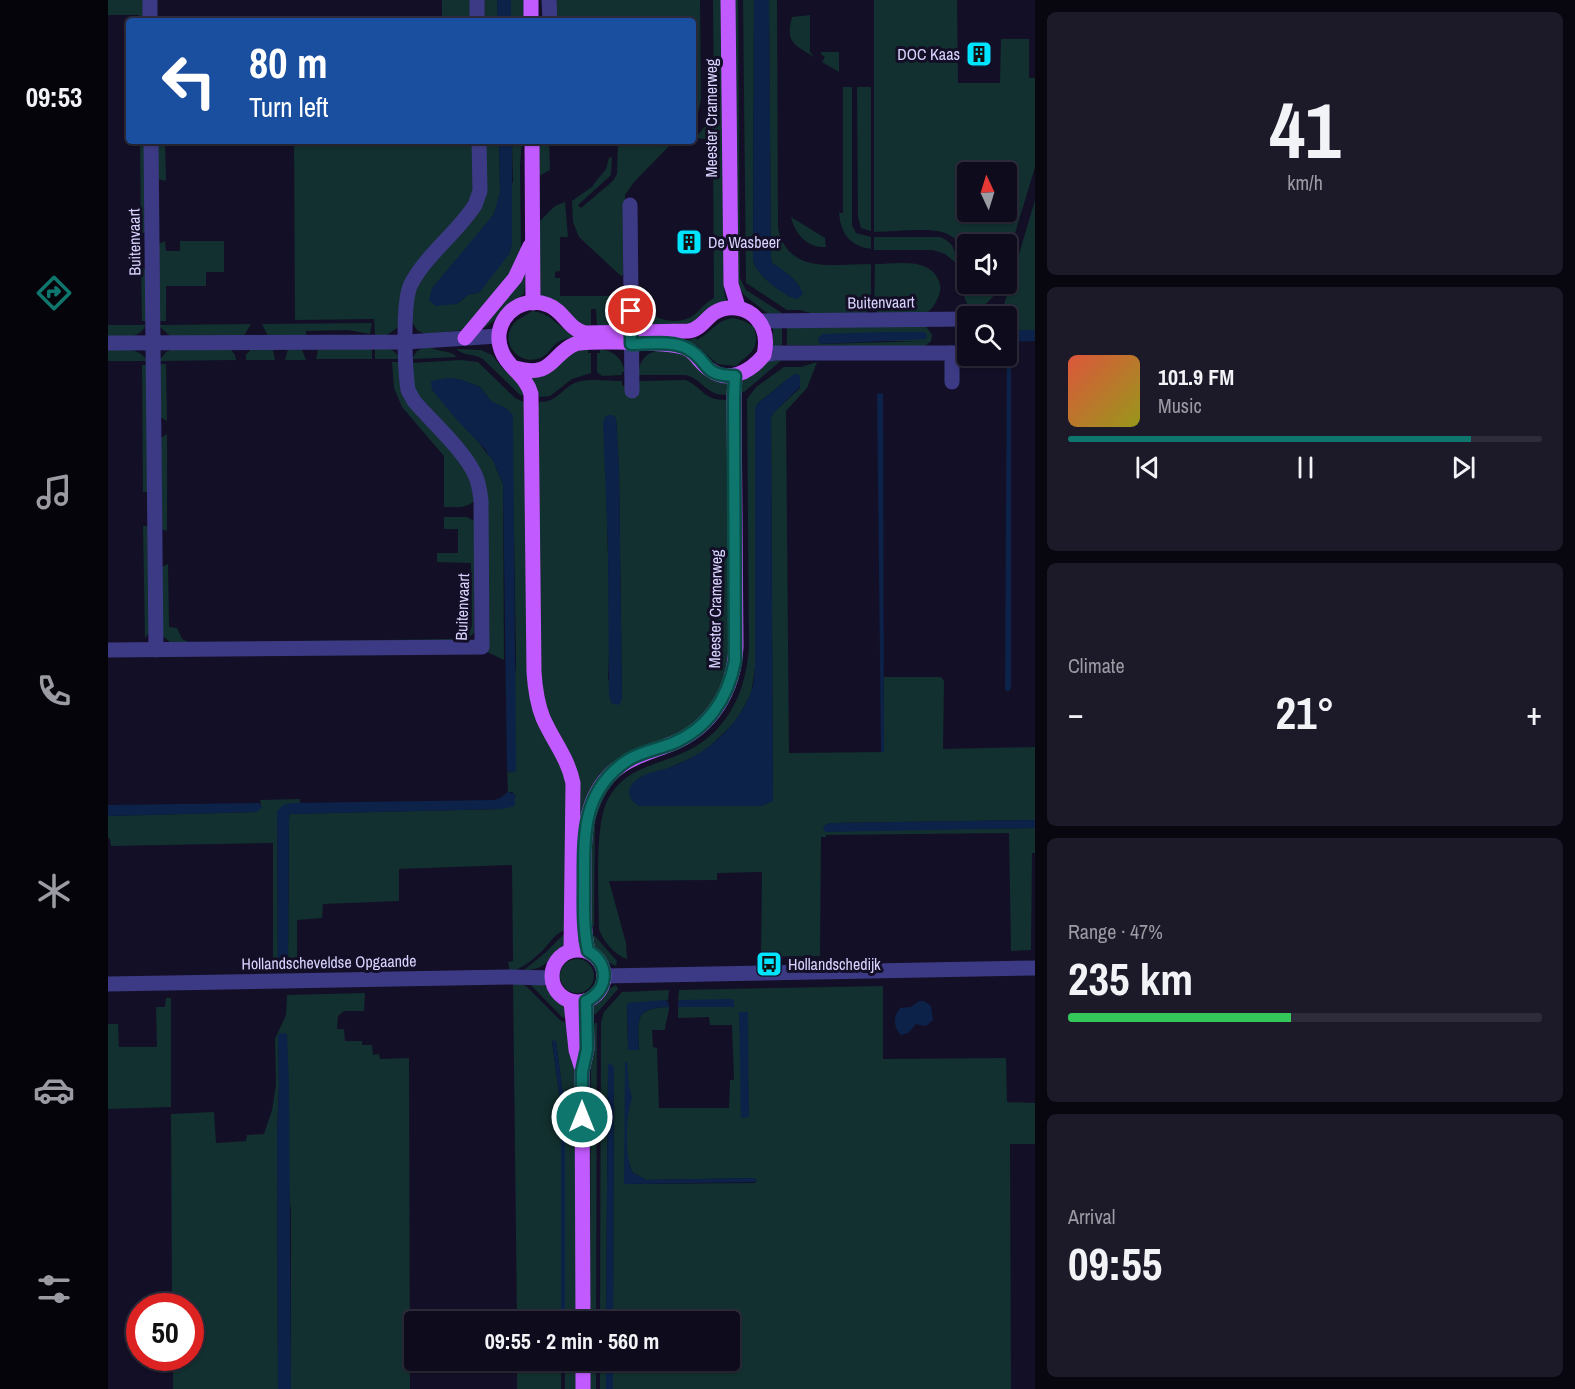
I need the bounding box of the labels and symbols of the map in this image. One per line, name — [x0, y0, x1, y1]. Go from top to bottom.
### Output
building icon: DOC Kaas — [964, 39, 994, 69]
place label: DOC Kaas — [897, 43, 960, 65]
street label: Meester Cramerweg — [700, 58, 722, 177]
north arrow — [957, 162, 1017, 222]
street label: Buitenvaart — [122, 208, 146, 276]
building icon: De Wasbeer — [674, 227, 704, 257]
place label: De Wasbeer — [708, 231, 781, 253]
pin — [605, 285, 656, 336]
street label: Buitenvaart — [847, 290, 915, 314]
street label: Meester Cramerweg — [703, 549, 727, 669]
street label: Buitenvaart — [450, 573, 474, 641]
street label: Hollandscheveldse Opgaande — [241, 949, 417, 975]
bus stop icon: Hollandschedijk — [754, 949, 784, 979]
place label: Hollandschedijk — [788, 953, 881, 975]
position arrow — [550, 1085, 614, 1149]
speed limit sign: 50 — [126, 1293, 204, 1371]

